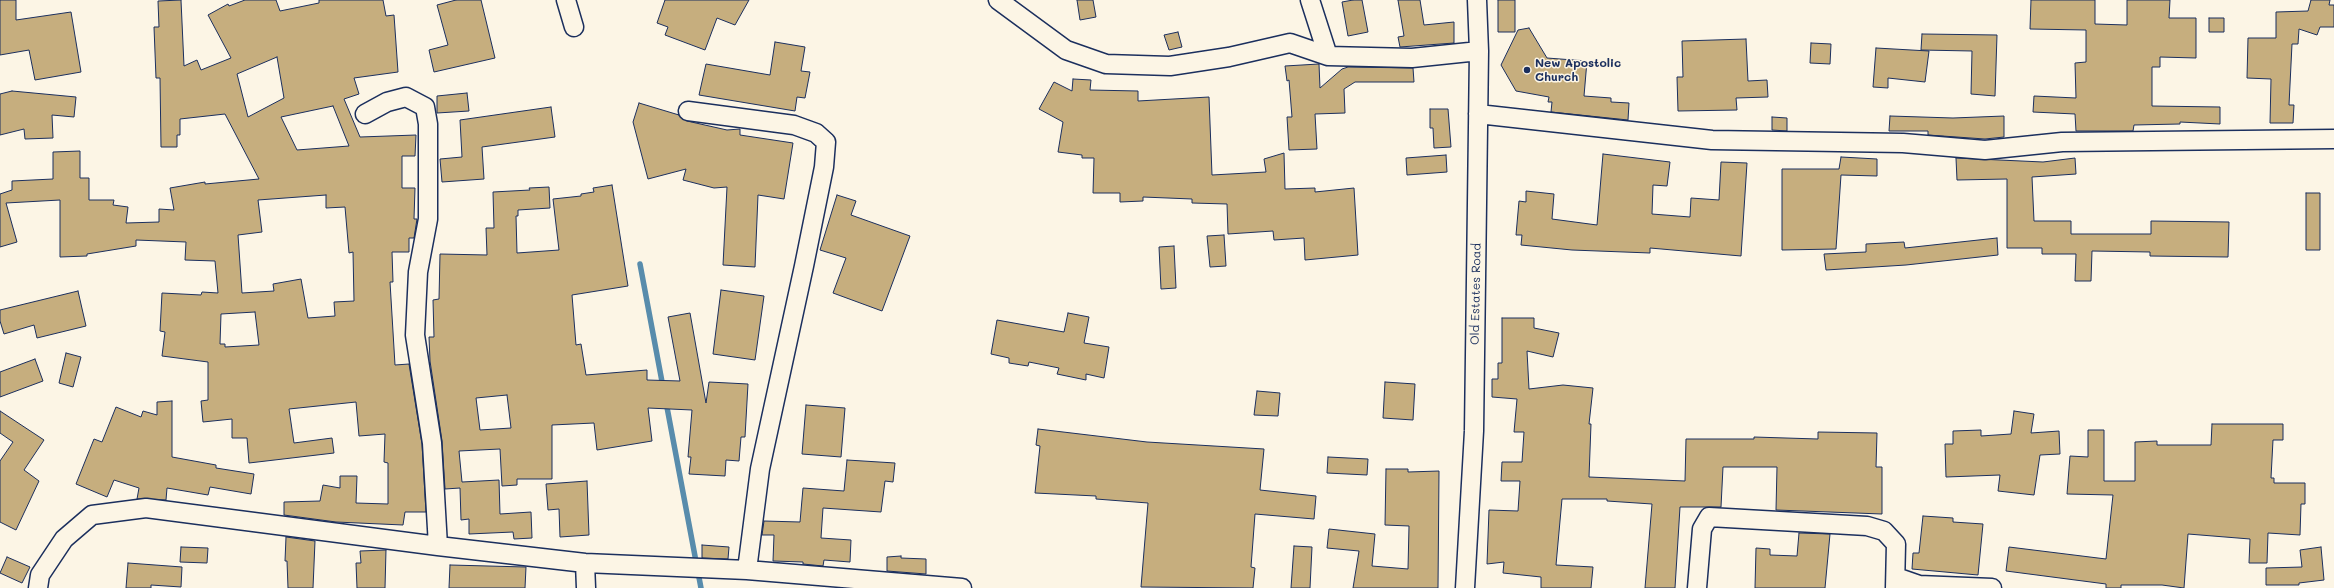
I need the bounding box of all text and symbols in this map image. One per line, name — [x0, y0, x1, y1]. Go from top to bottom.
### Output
place label: New Apostolic Church — [1535, 56, 1621, 84]
marker: New Apostolic Church — [1522, 65, 1532, 75]
street label: Old Estates Road — [1468, 243, 1484, 345]

